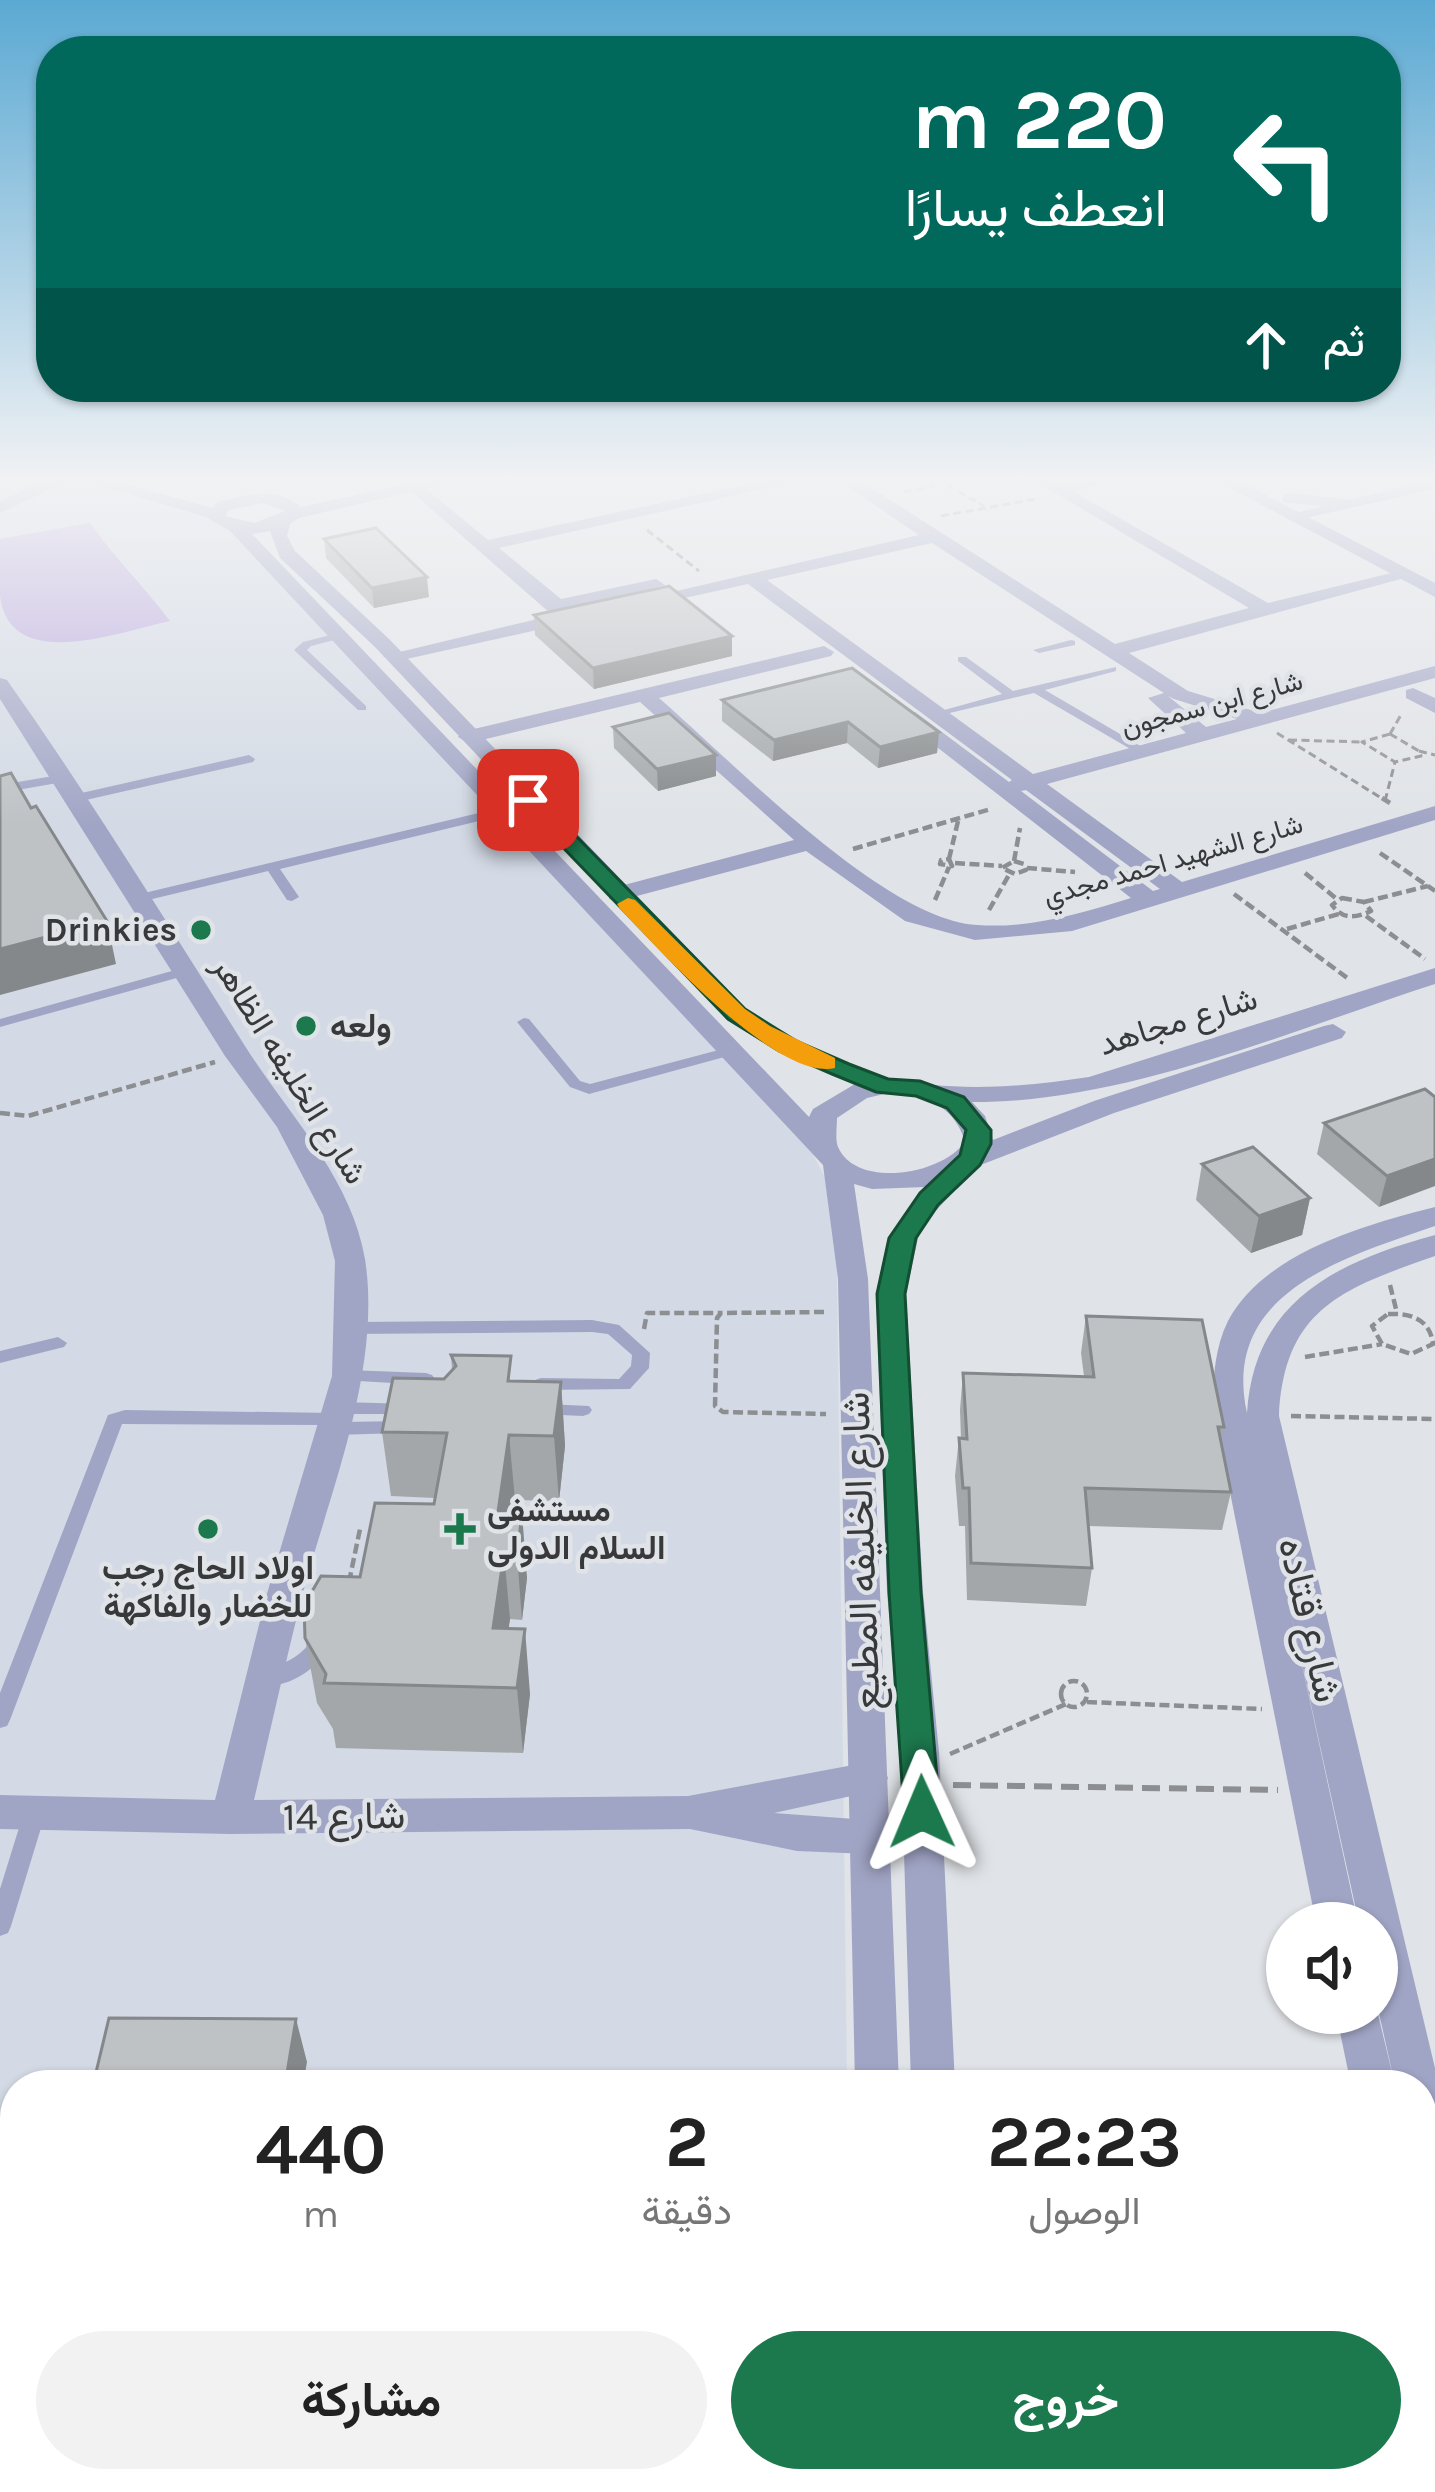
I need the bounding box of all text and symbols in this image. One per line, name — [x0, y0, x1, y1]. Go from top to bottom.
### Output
text: 220 m — [911, 71, 1167, 169]
icon: left — [1209, 84, 1365, 240]
text: انعطف يسارًا — [905, 176, 1167, 240]
icon: ahead — [1233, 312, 1299, 378]
text: ثم — [1323, 315, 1365, 367]
street label: شارع ابن سمجون — [1118, 664, 1307, 745]
pin — [477, 749, 579, 851]
icon: arrive — [495, 767, 561, 833]
street label: شارع الشهيد احمد مجدي — [1040, 808, 1308, 918]
place label: Drinkies — [45, 911, 177, 949]
marker: Drinkies — [188, 917, 214, 943]
street label: شارع الخليفه الظاهر — [202, 948, 375, 1193]
street label: شارع مجاهد — [1094, 979, 1263, 1066]
place label: ولعه — [330, 1007, 392, 1046]
marker: ولعه — [293, 1013, 319, 1039]
street label: شارع الخليفه المطيع — [832, 1391, 894, 1711]
place label: مستشفى السلام الدولى — [487, 1491, 666, 1569]
marker: مستشفى السلام الدولى — [444, 1513, 476, 1545]
marker: اولاد الحاج رجب للخضار والفاكهة — [195, 1516, 221, 1542]
street label: شارع قتاده — [1266, 1533, 1351, 1707]
place label: اولاد الحاج رجب للخضار والفاكهة — [102, 1549, 314, 1626]
position arrow — [859, 1749, 985, 1875]
street label: شارع 14 — [282, 1792, 406, 1843]
map controls — [1266, 1902, 1398, 2034]
button: sound — [1266, 1902, 1398, 2034]
text: 2 — [665, 2100, 708, 2184]
text: 22:23 — [987, 2100, 1182, 2184]
text: 440 — [255, 2107, 386, 2191]
text: دقيقة — [642, 2188, 732, 2234]
text: الوصول — [1028, 2188, 1141, 2234]
text: m — [303, 2191, 339, 2237]
button: مشاركة — [36, 2331, 707, 2469]
button: خروج — [731, 2331, 1401, 2469]

